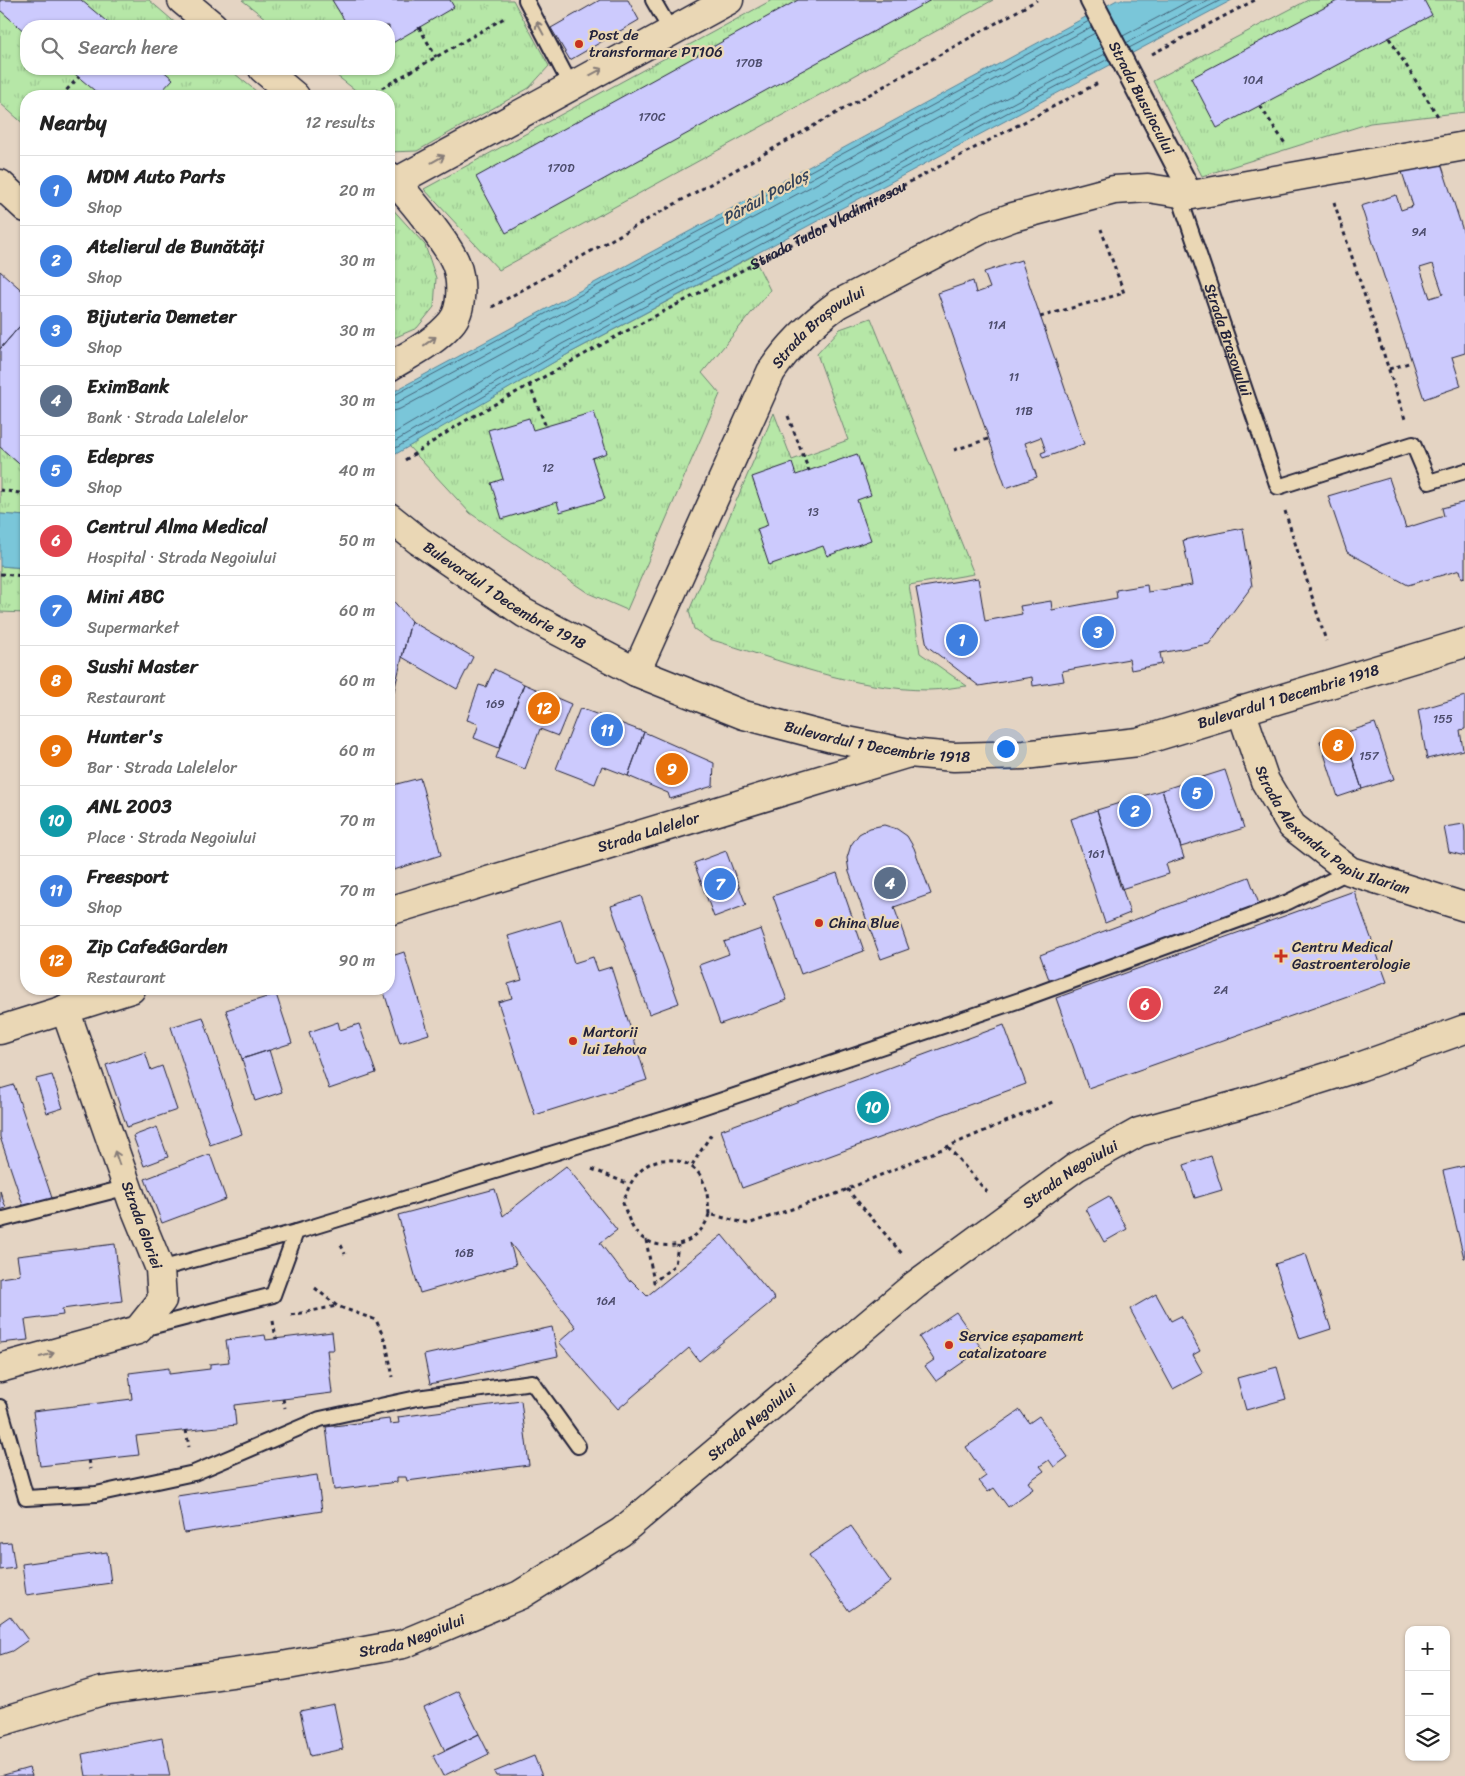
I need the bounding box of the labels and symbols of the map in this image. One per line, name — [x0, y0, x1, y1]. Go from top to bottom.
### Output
one-way arrow — [535, 20, 545, 35]
place label: Post de transformare PT106 — [589, 22, 723, 65]
street label: Strada Busuiocului — [1101, 36, 1182, 160]
marker: Post de transformare PT106 — [573, 38, 585, 50]
house number: 170B — [735, 52, 763, 74]
one-way arrow — [589, 67, 603, 77]
house number: 10A — [1243, 69, 1263, 91]
house number: 170C — [638, 106, 666, 128]
one-way arrow — [431, 153, 445, 163]
house number: 170D — [548, 157, 575, 179]
water label: Pârâul Pocloș — [717, 159, 816, 232]
street label: Strada Tudor Vladimirescu — [745, 173, 911, 277]
house number: 9A — [1411, 221, 1427, 243]
street label: Strada Brașovului — [764, 279, 871, 374]
street label: Strada Brașovului — [1197, 280, 1260, 401]
house number: 11A — [988, 314, 1006, 336]
one-way arrow — [423, 336, 436, 347]
house number: 11 — [1009, 366, 1019, 388]
house number: 11B — [1015, 400, 1033, 422]
house number: 12 — [542, 457, 554, 479]
house number: 13 — [807, 501, 819, 523]
street label: Bulevardul 1 Decembrie 1918 — [418, 534, 591, 656]
pin: 3 — [1082, 613, 1114, 651]
pin: 1 — [946, 621, 978, 659]
street label: Bulevardul 1 Decembrie 1918 — [1194, 657, 1382, 736]
pin: 12 — [528, 689, 560, 727]
house number: 169 — [485, 693, 505, 715]
house number: 155 — [1433, 708, 1453, 730]
pin: 11 — [591, 711, 623, 749]
street label: Bulevardul 1 Decembrie 1918 — [781, 713, 971, 770]
pin: 8 — [1322, 726, 1354, 764]
your location — [993, 736, 1019, 762]
house number: 157 — [1359, 745, 1380, 767]
pin: 9 — [656, 750, 688, 788]
street label: Strada Alexandru Papiu Ilarian — [1248, 762, 1413, 902]
pin: 5 — [1181, 774, 1213, 812]
pin: 2 — [1119, 792, 1151, 830]
street label: Strada Lalelelor — [594, 804, 703, 860]
house number: 161 — [1087, 843, 1105, 865]
pin: 4 — [874, 864, 906, 902]
pin: 7 — [704, 865, 736, 903]
place label: China Blue — [829, 910, 900, 936]
marker: China Blue — [813, 917, 825, 929]
place label: Centru Medical Gastroenterologie — [1292, 934, 1411, 977]
marker: Centru Medical Gastroenterologie — [1274, 949, 1288, 963]
house number: 2A — [1214, 979, 1229, 1001]
pin: 6 — [1129, 985, 1161, 1023]
place label: Martorii lui Iehova — [583, 1019, 647, 1062]
marker: Martorii lui Iehova — [567, 1035, 579, 1047]
pin: 10 — [857, 1088, 889, 1126]
street label: Strada Negoiului — [1017, 1133, 1124, 1215]
one-way arrow — [112, 1150, 121, 1166]
street label: Strada Gloriei — [114, 1177, 170, 1274]
house number: 16B — [454, 1242, 474, 1264]
house number: 16A — [596, 1290, 616, 1312]
place label: Service eșapament catalizatoare — [959, 1323, 1084, 1366]
marker: Service eșapament catalizatoare — [943, 1339, 955, 1351]
one-way arrow — [39, 1350, 55, 1360]
street label: Strada Negoiului — [701, 1376, 803, 1468]
street label: Strada Negoiului — [357, 1606, 470, 1665]

